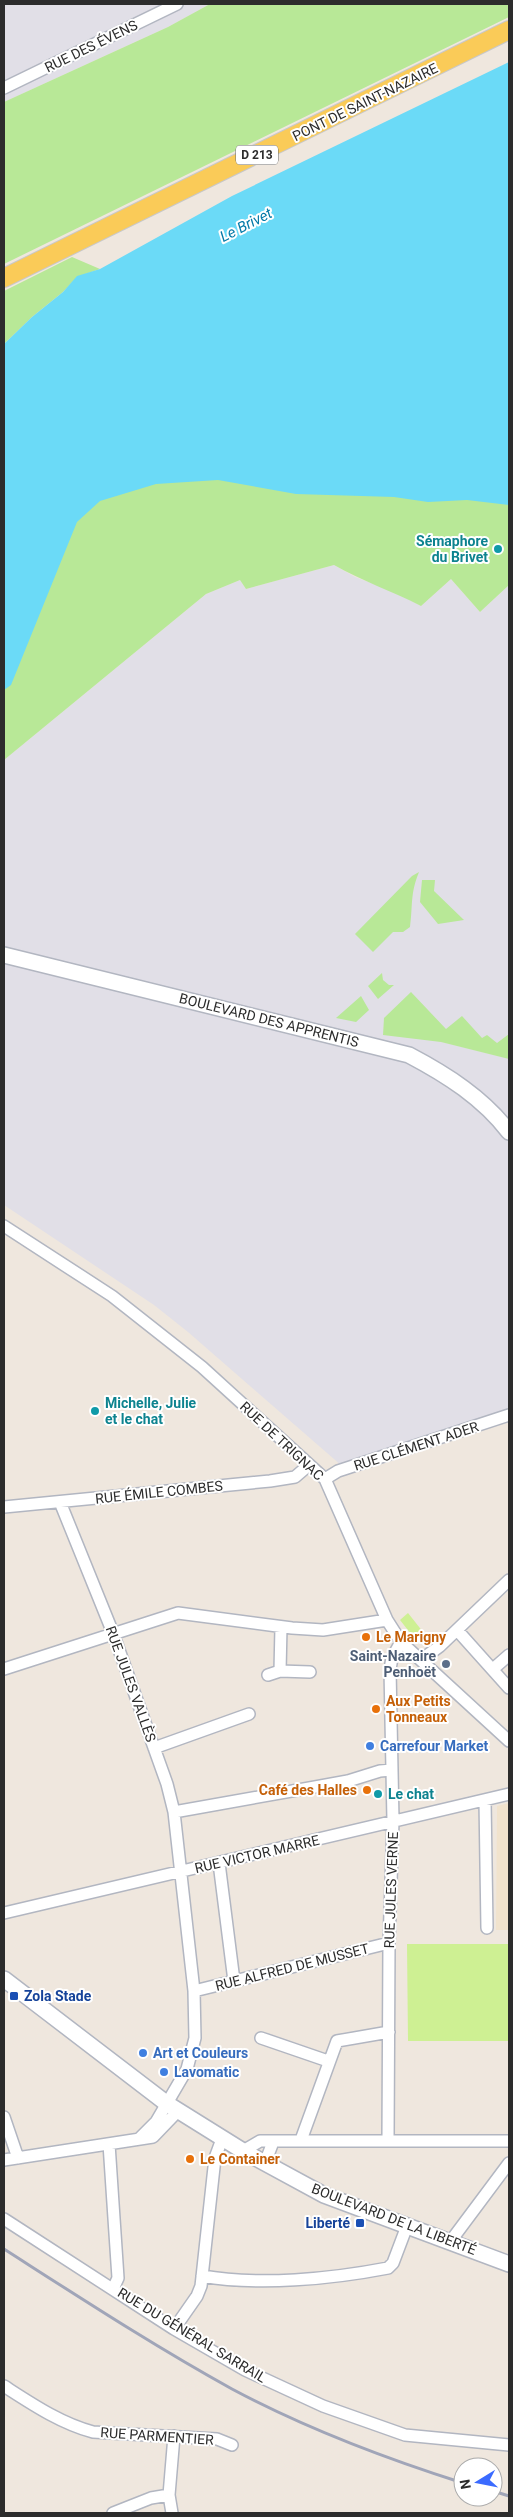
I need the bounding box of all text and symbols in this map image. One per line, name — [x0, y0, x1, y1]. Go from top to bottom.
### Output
street label: RUE DES ÉVENS — [42, 16, 140, 75]
street label: PONT DE SAINT-NAZAIRE — [290, 60, 440, 144]
road number: D 213 — [236, 146, 278, 164]
water label: Le Brivet — [217, 204, 275, 246]
place label: Sémaphore du Brivet — [416, 533, 488, 565]
marker: Sémaphore du Brivet — [492, 543, 504, 555]
street label: BOULEVARD DES APPRENTIS — [178, 990, 360, 1050]
place label: Michelle, Julie et le chat — [105, 1395, 197, 1427]
street label: RUE DE TRIGNAC — [237, 1398, 327, 1484]
marker: Michelle, Julie et le chat — [89, 1405, 101, 1417]
street label: RUE CLÉMENT ADER — [351, 1417, 481, 1474]
street label: RUE ÉMILE COMBES — [94, 1476, 224, 1507]
street label: RUE JULES VALLÈS — [103, 1624, 160, 1744]
place label: Le Marigny — [376, 1629, 447, 1645]
marker: Le Marigny — [360, 1631, 372, 1643]
place label: Saint-Nazaire Penhoët — [350, 1648, 436, 1680]
marker: Saint-Nazaire Penhoët — [440, 1658, 452, 1670]
place label: Aux Petits Tonneaux — [386, 1693, 451, 1725]
marker: Aux Petits Tonneaux — [370, 1703, 382, 1715]
place label: Carrefour Market — [380, 1738, 488, 1754]
marker: Carrefour Market — [364, 1740, 376, 1752]
place label: Café des Halles — [259, 1782, 357, 1798]
marker: Café des Halles — [361, 1784, 373, 1796]
place label: Le chat — [388, 1786, 434, 1802]
marker: Le chat — [372, 1788, 384, 1800]
street label: RUE JULES VERNE — [381, 1831, 401, 1949]
street label: RUE VICTOR MARRE — [193, 1832, 321, 1876]
street label: RUE ALFRED DE MUSSET — [214, 1940, 371, 1994]
place label: Zola Stade — [24, 1988, 92, 2004]
marker: Zola Stade — [8, 1990, 20, 2002]
place label: Art et Couleurs — [153, 2045, 248, 2061]
marker: Art et Couleurs — [137, 2047, 149, 2059]
place label: Lavomatic — [174, 2064, 239, 2080]
marker: Lavomatic — [158, 2066, 170, 2078]
place label: Le Container — [200, 2151, 280, 2167]
marker: Le Container — [184, 2153, 196, 2165]
street label: BOULEVARD DE LA LIBERTÉ — [309, 2179, 479, 2258]
place label: Liberté — [306, 2215, 350, 2231]
marker: Liberté — [354, 2217, 366, 2229]
street label: RUE DU GÉNÉRAL SARRAIL — [115, 2283, 270, 2386]
street label: RUE PARMENTIER — [100, 2424, 215, 2448]
north arrow — [453, 2457, 503, 2507]
text: N — [456, 2478, 474, 2491]

